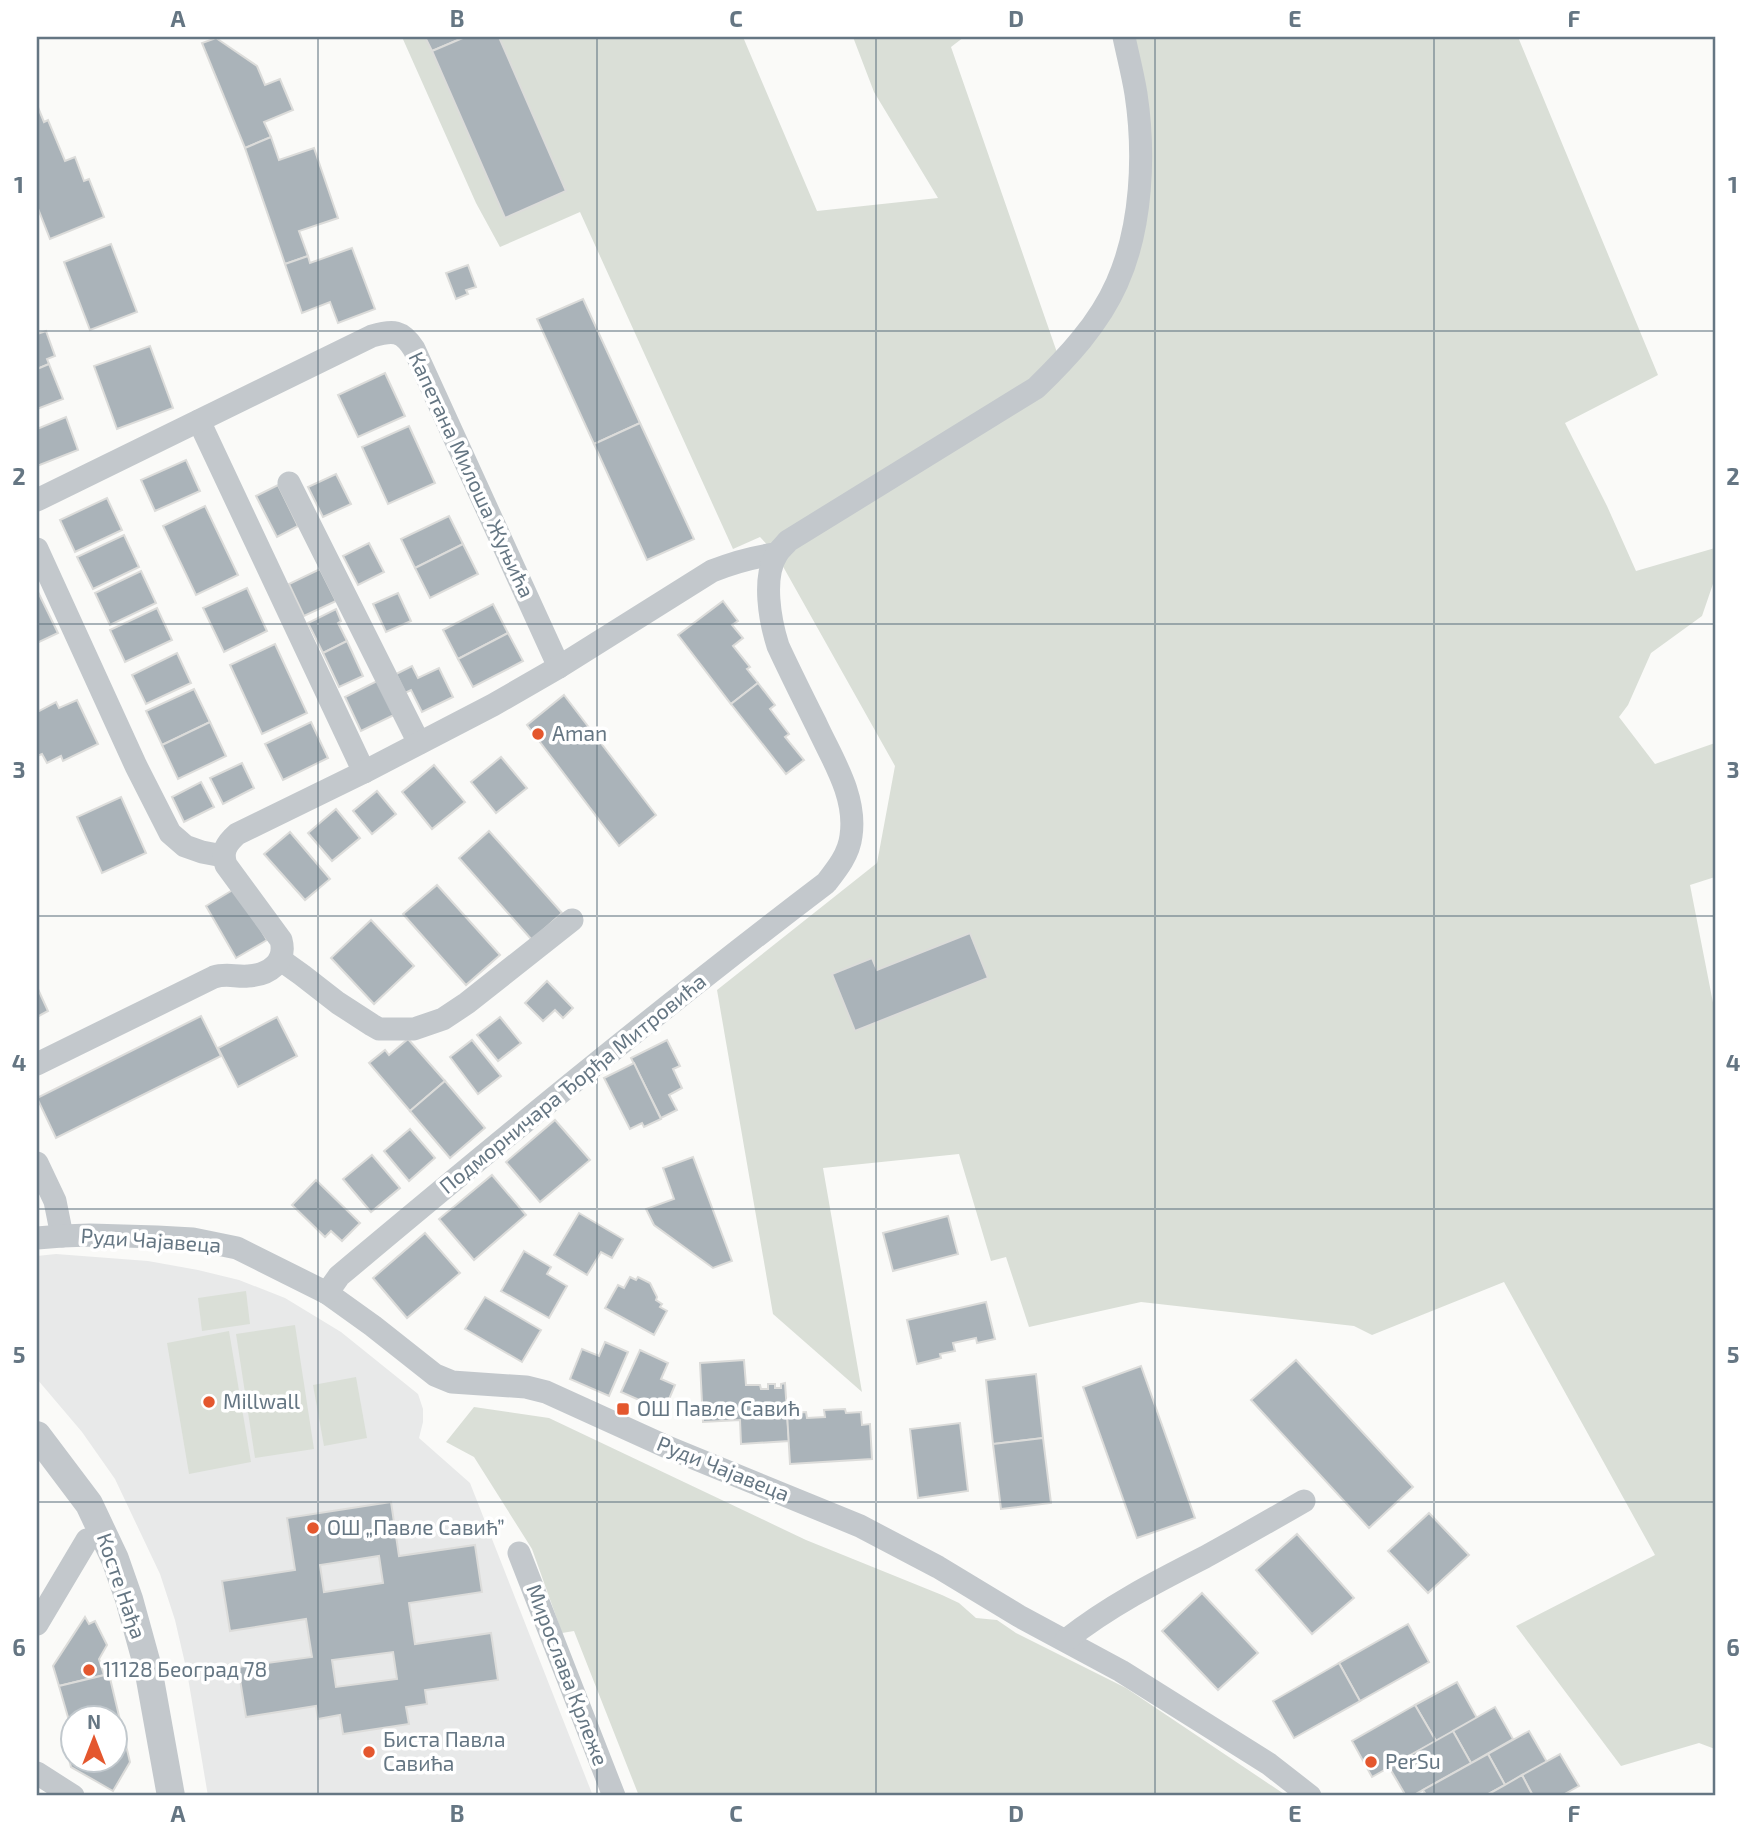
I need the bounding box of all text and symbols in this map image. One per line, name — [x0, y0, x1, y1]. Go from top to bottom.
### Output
text: A — [170, 4, 186, 32]
text: B — [450, 4, 464, 32]
text: C — [729, 4, 743, 32]
text: D — [1008, 4, 1024, 32]
text: E — [1288, 4, 1302, 32]
text: F — [1568, 4, 1581, 32]
text: 1 — [14, 170, 24, 198]
text: 1 — [1728, 170, 1738, 198]
street label: Капетана Милоша Жуњића — [403, 347, 540, 602]
text: 2 — [12, 462, 26, 490]
text: 2 — [1726, 462, 1740, 490]
place label: Aman — [552, 720, 607, 745]
marker: Aman — [530, 726, 546, 742]
text: 3 — [12, 755, 26, 783]
text: 3 — [1726, 755, 1740, 783]
street label: Подморничара Ђорђа Митровића — [434, 968, 711, 1199]
text: 4 — [12, 1048, 26, 1076]
text: 4 — [1726, 1048, 1740, 1076]
street label: Руди Чајавеца — [80, 1222, 222, 1258]
text: 5 — [13, 1340, 25, 1368]
text: 5 — [1727, 1340, 1739, 1368]
place label: Millwall — [223, 1388, 301, 1413]
marker: Millwall — [201, 1394, 217, 1410]
place label: ОШ Павле Савић — [637, 1395, 800, 1420]
marker: ОШ Павле Савић — [615, 1401, 631, 1417]
street label: Руди Чајавеца — [653, 1430, 793, 1506]
place label: ОШ „Павле Савић” — [327, 1514, 505, 1539]
marker: ОШ „Павле Савић” — [305, 1520, 321, 1536]
street label: Косте Нађа — [92, 1529, 152, 1642]
street label: Мирослава Крлеже — [522, 1580, 615, 1769]
text: 6 — [12, 1633, 26, 1661]
text: 6 — [1726, 1633, 1740, 1661]
place label: 11128 Београд 78 — [103, 1656, 267, 1681]
marker: 11128 Београд 78 — [81, 1662, 97, 1678]
north arrow — [60, 1703, 130, 1773]
text: N — [87, 1710, 101, 1733]
place label: Биста Павла Савића — [383, 1726, 505, 1775]
marker: Биста Павла Савића — [361, 1744, 377, 1760]
place label: PerSu — [1385, 1748, 1441, 1773]
marker: PerSu — [1363, 1754, 1379, 1770]
text: A — [170, 1799, 186, 1827]
text: B — [450, 1799, 464, 1827]
text: C — [729, 1799, 743, 1827]
text: D — [1008, 1799, 1024, 1827]
text: E — [1288, 1799, 1302, 1827]
text: F — [1568, 1799, 1581, 1827]

